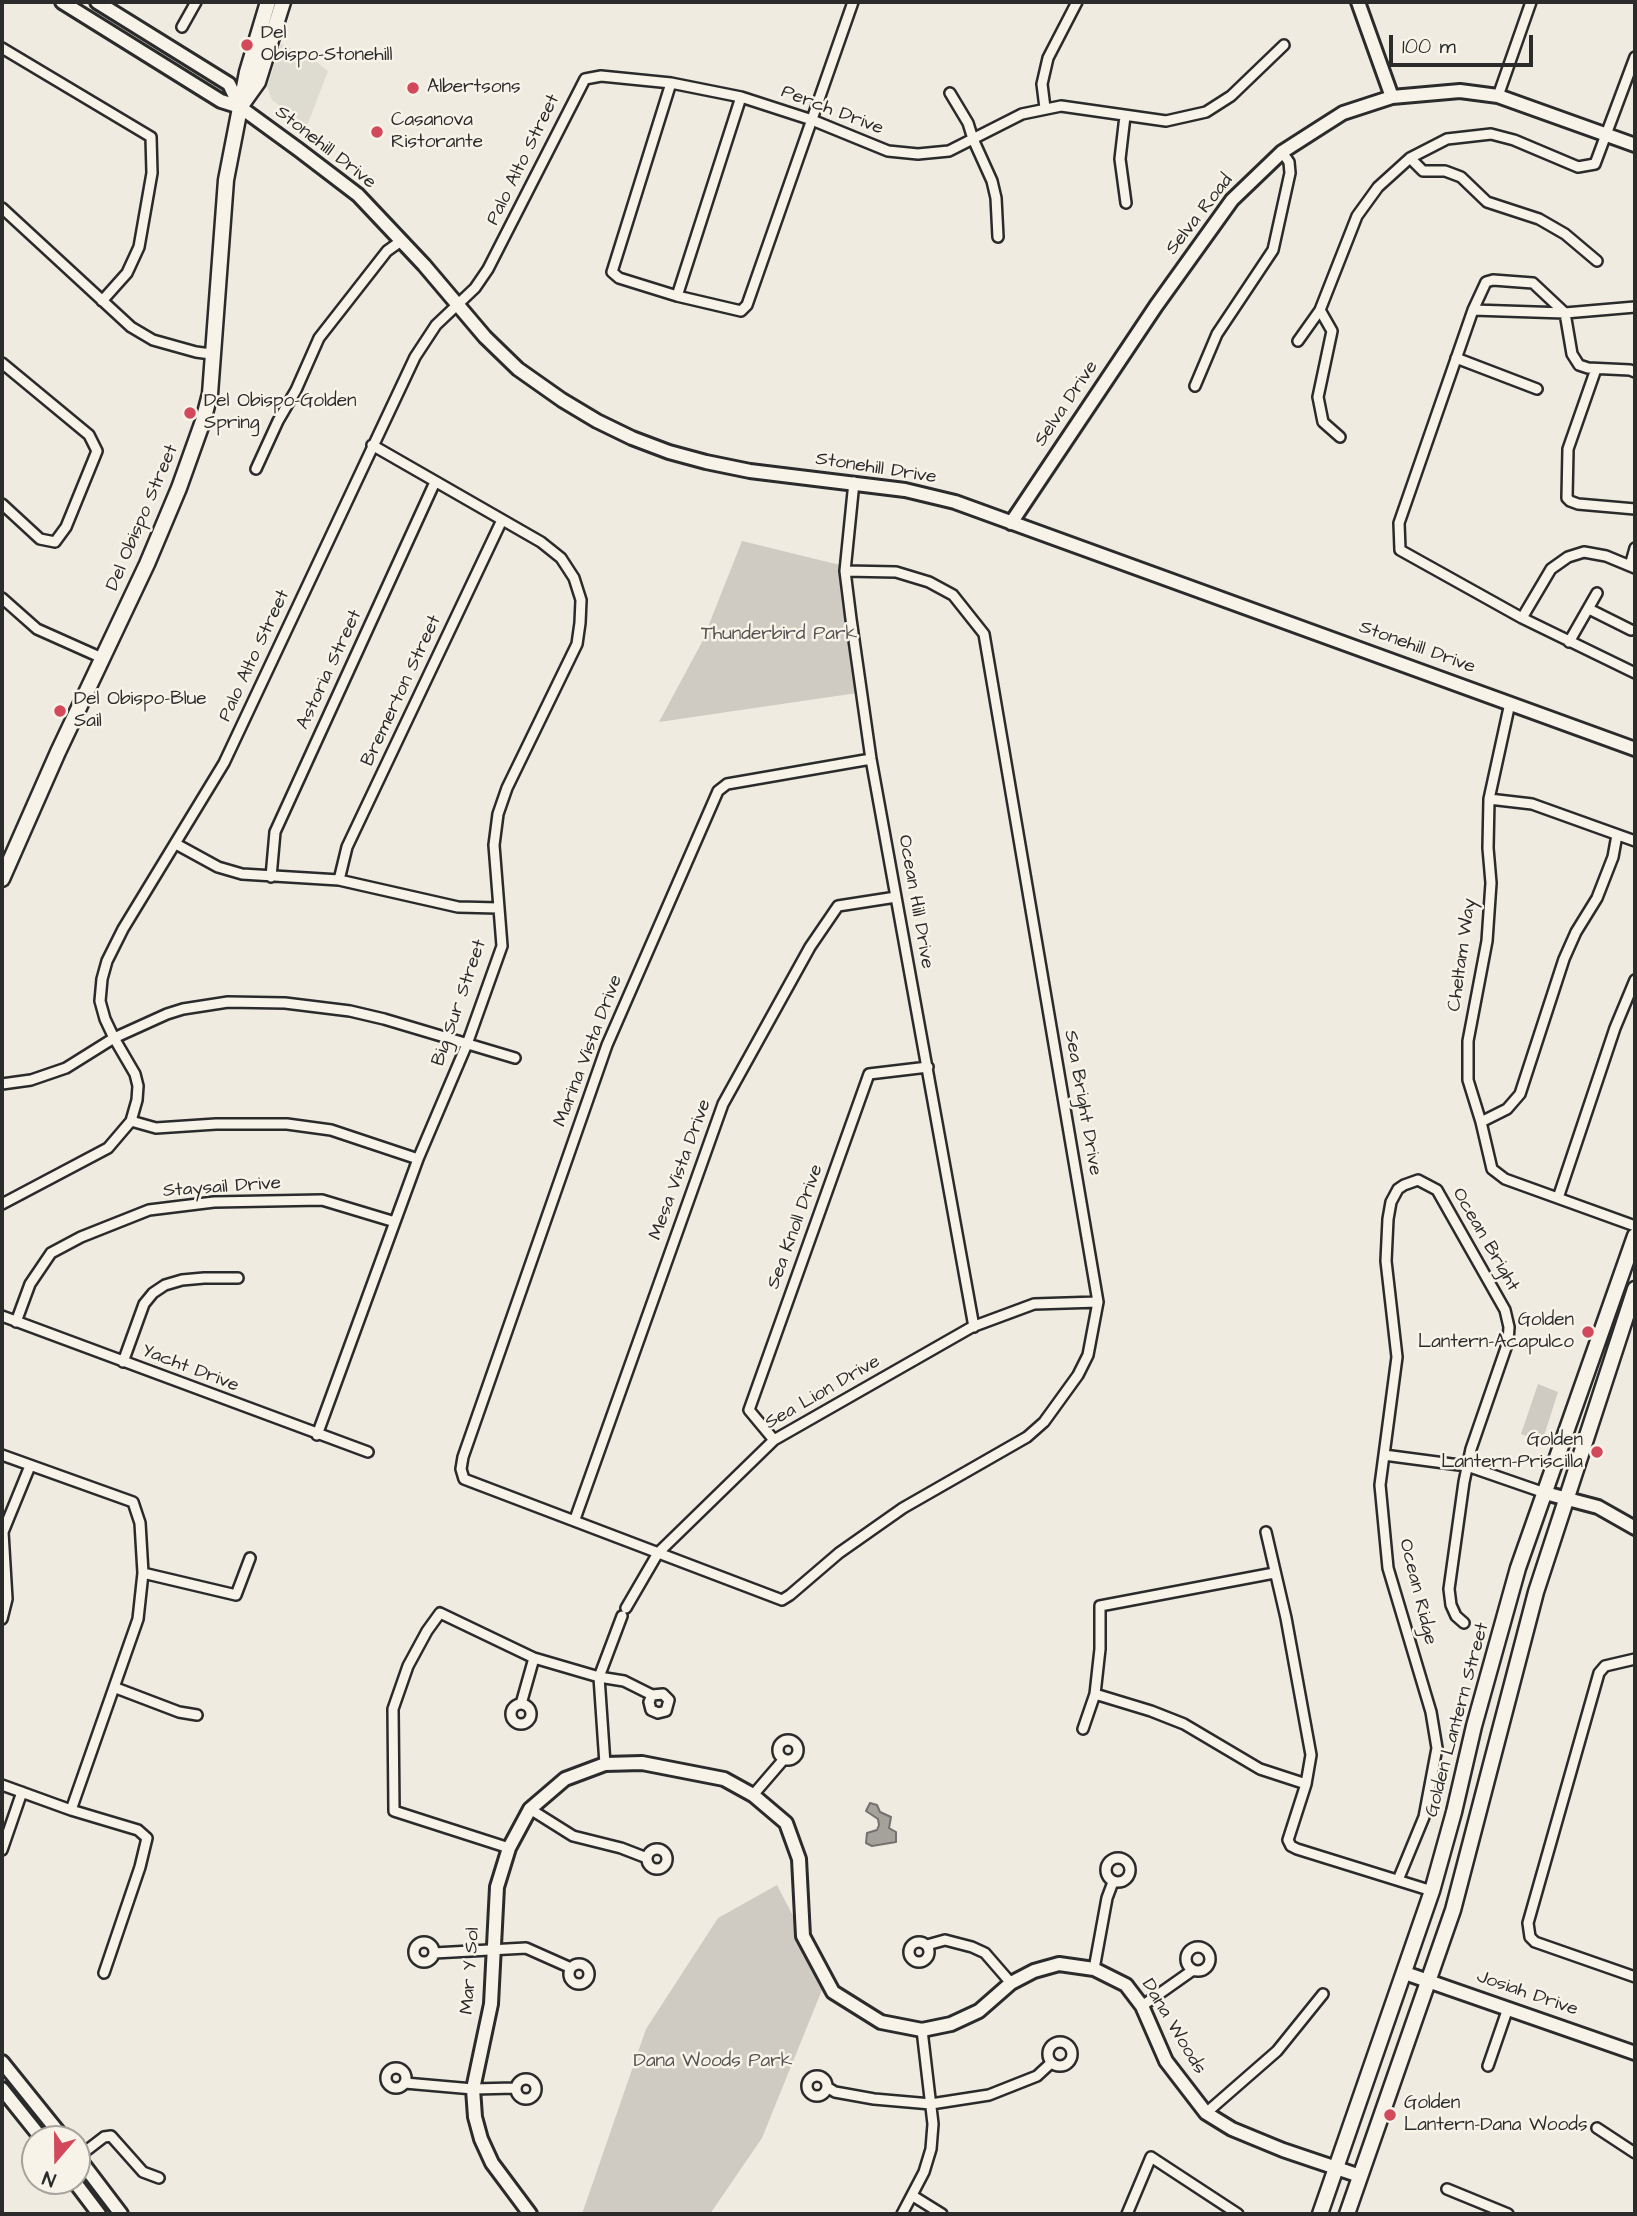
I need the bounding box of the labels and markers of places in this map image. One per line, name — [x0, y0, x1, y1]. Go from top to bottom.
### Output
place label: Del Obispo-Stonehill — [261, 23, 393, 67]
marker: Del Obispo-Stonehill — [239, 37, 255, 53]
place label: Albertsons — [427, 77, 521, 99]
marker: Albertsons — [405, 80, 421, 96]
place label: Casanova Ristorante — [391, 110, 483, 154]
marker: Casanova Ristorante — [369, 124, 385, 140]
place label: Del Obispo-Golden Spring — [204, 391, 357, 435]
marker: Del Obispo-Golden Spring — [182, 405, 198, 421]
place label: Del Obispo-Blue Sail — [74, 689, 207, 733]
marker: Del Obispo-Blue Sail — [52, 703, 68, 719]
place label: Golden Lantern-Acapulco — [1418, 1310, 1574, 1354]
marker: Golden Lantern-Acapulco — [1580, 1324, 1596, 1340]
place label: Golden Lantern-Priscilla — [1441, 1430, 1583, 1474]
marker: Golden Lantern-Priscilla — [1589, 1444, 1605, 1460]
place label: Golden Lantern-Dana Woods — [1404, 2093, 1587, 2137]
marker: Golden Lantern-Dana Woods — [1382, 2107, 1398, 2123]

